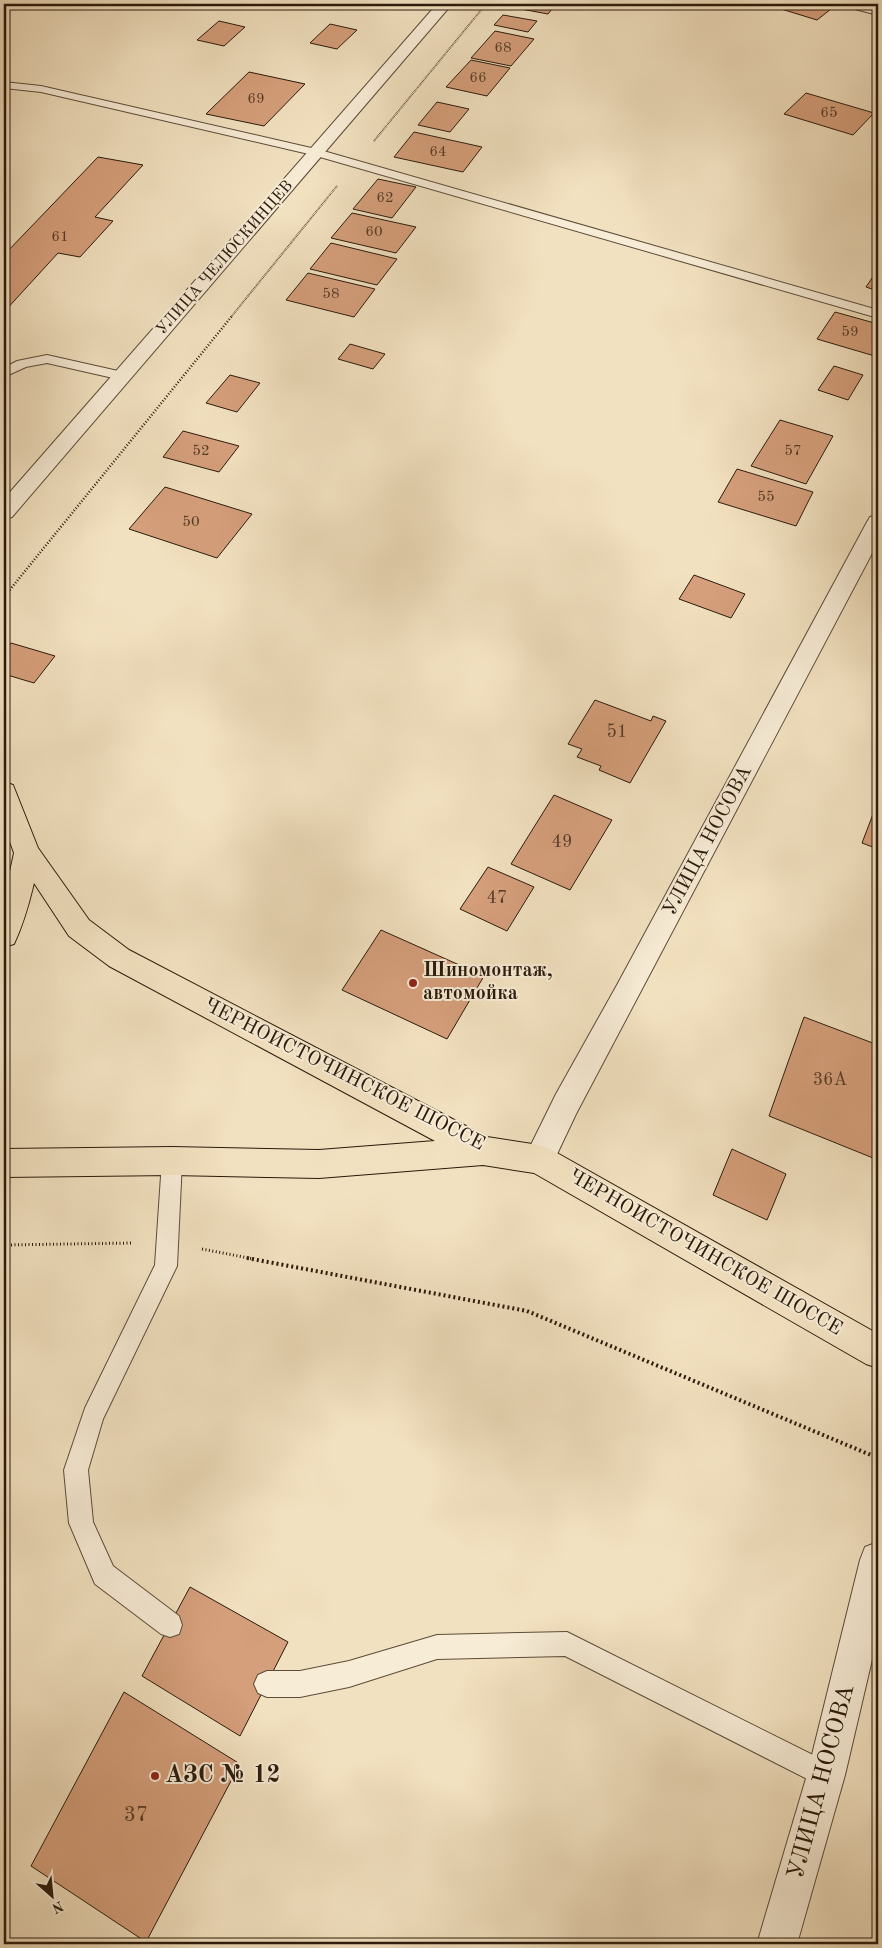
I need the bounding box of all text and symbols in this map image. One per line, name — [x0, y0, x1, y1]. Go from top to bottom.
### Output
house number: 68 — [494, 41, 512, 56]
house number: 66 — [469, 71, 487, 86]
house number: 69 — [247, 92, 265, 107]
house number: 65 — [820, 106, 838, 121]
house number: 64 — [429, 145, 447, 160]
street label: УЛИЦА ЧЕЛЮСКИНЦЕВ — [154, 178, 296, 338]
house number: 62 — [376, 191, 394, 206]
house number: 60 — [365, 225, 383, 240]
house number: 61 — [51, 230, 69, 245]
house number: 58 — [322, 287, 340, 302]
house number: 59 — [841, 325, 859, 340]
house number: 52 — [192, 444, 210, 459]
house number: 57 — [784, 444, 802, 459]
house number: 55 — [757, 490, 775, 505]
house number: 50 — [182, 515, 200, 530]
house number: 51 — [607, 723, 627, 741]
street label: УЛИЦА НОСОВА — [660, 763, 756, 919]
house number: 49 — [552, 833, 572, 851]
house number: 47 — [487, 889, 507, 907]
place label: Шиномонтаж, автомойка — [423, 961, 553, 1004]
marker: Шиномонтаж, автомойка — [407, 977, 419, 989]
street label: ЧЕРНОИСТОЧИНСКОЕ ШОССЕ — [200, 995, 488, 1155]
house number: 36А — [813, 1071, 848, 1089]
street label: ЧЕРНОИСТОЧИНСКОЕ ШОССЕ — [565, 1166, 845, 1340]
street label: УЛИЦА НОСОВА — [784, 1682, 860, 1882]
place label: АЗС № 12 — [165, 1764, 281, 1788]
marker: АЗС № 12 — [149, 1770, 161, 1782]
house number: 37 — [124, 1805, 148, 1826]
north arrow — [28, 1870, 78, 1920]
text: N — [49, 1898, 65, 1915]

